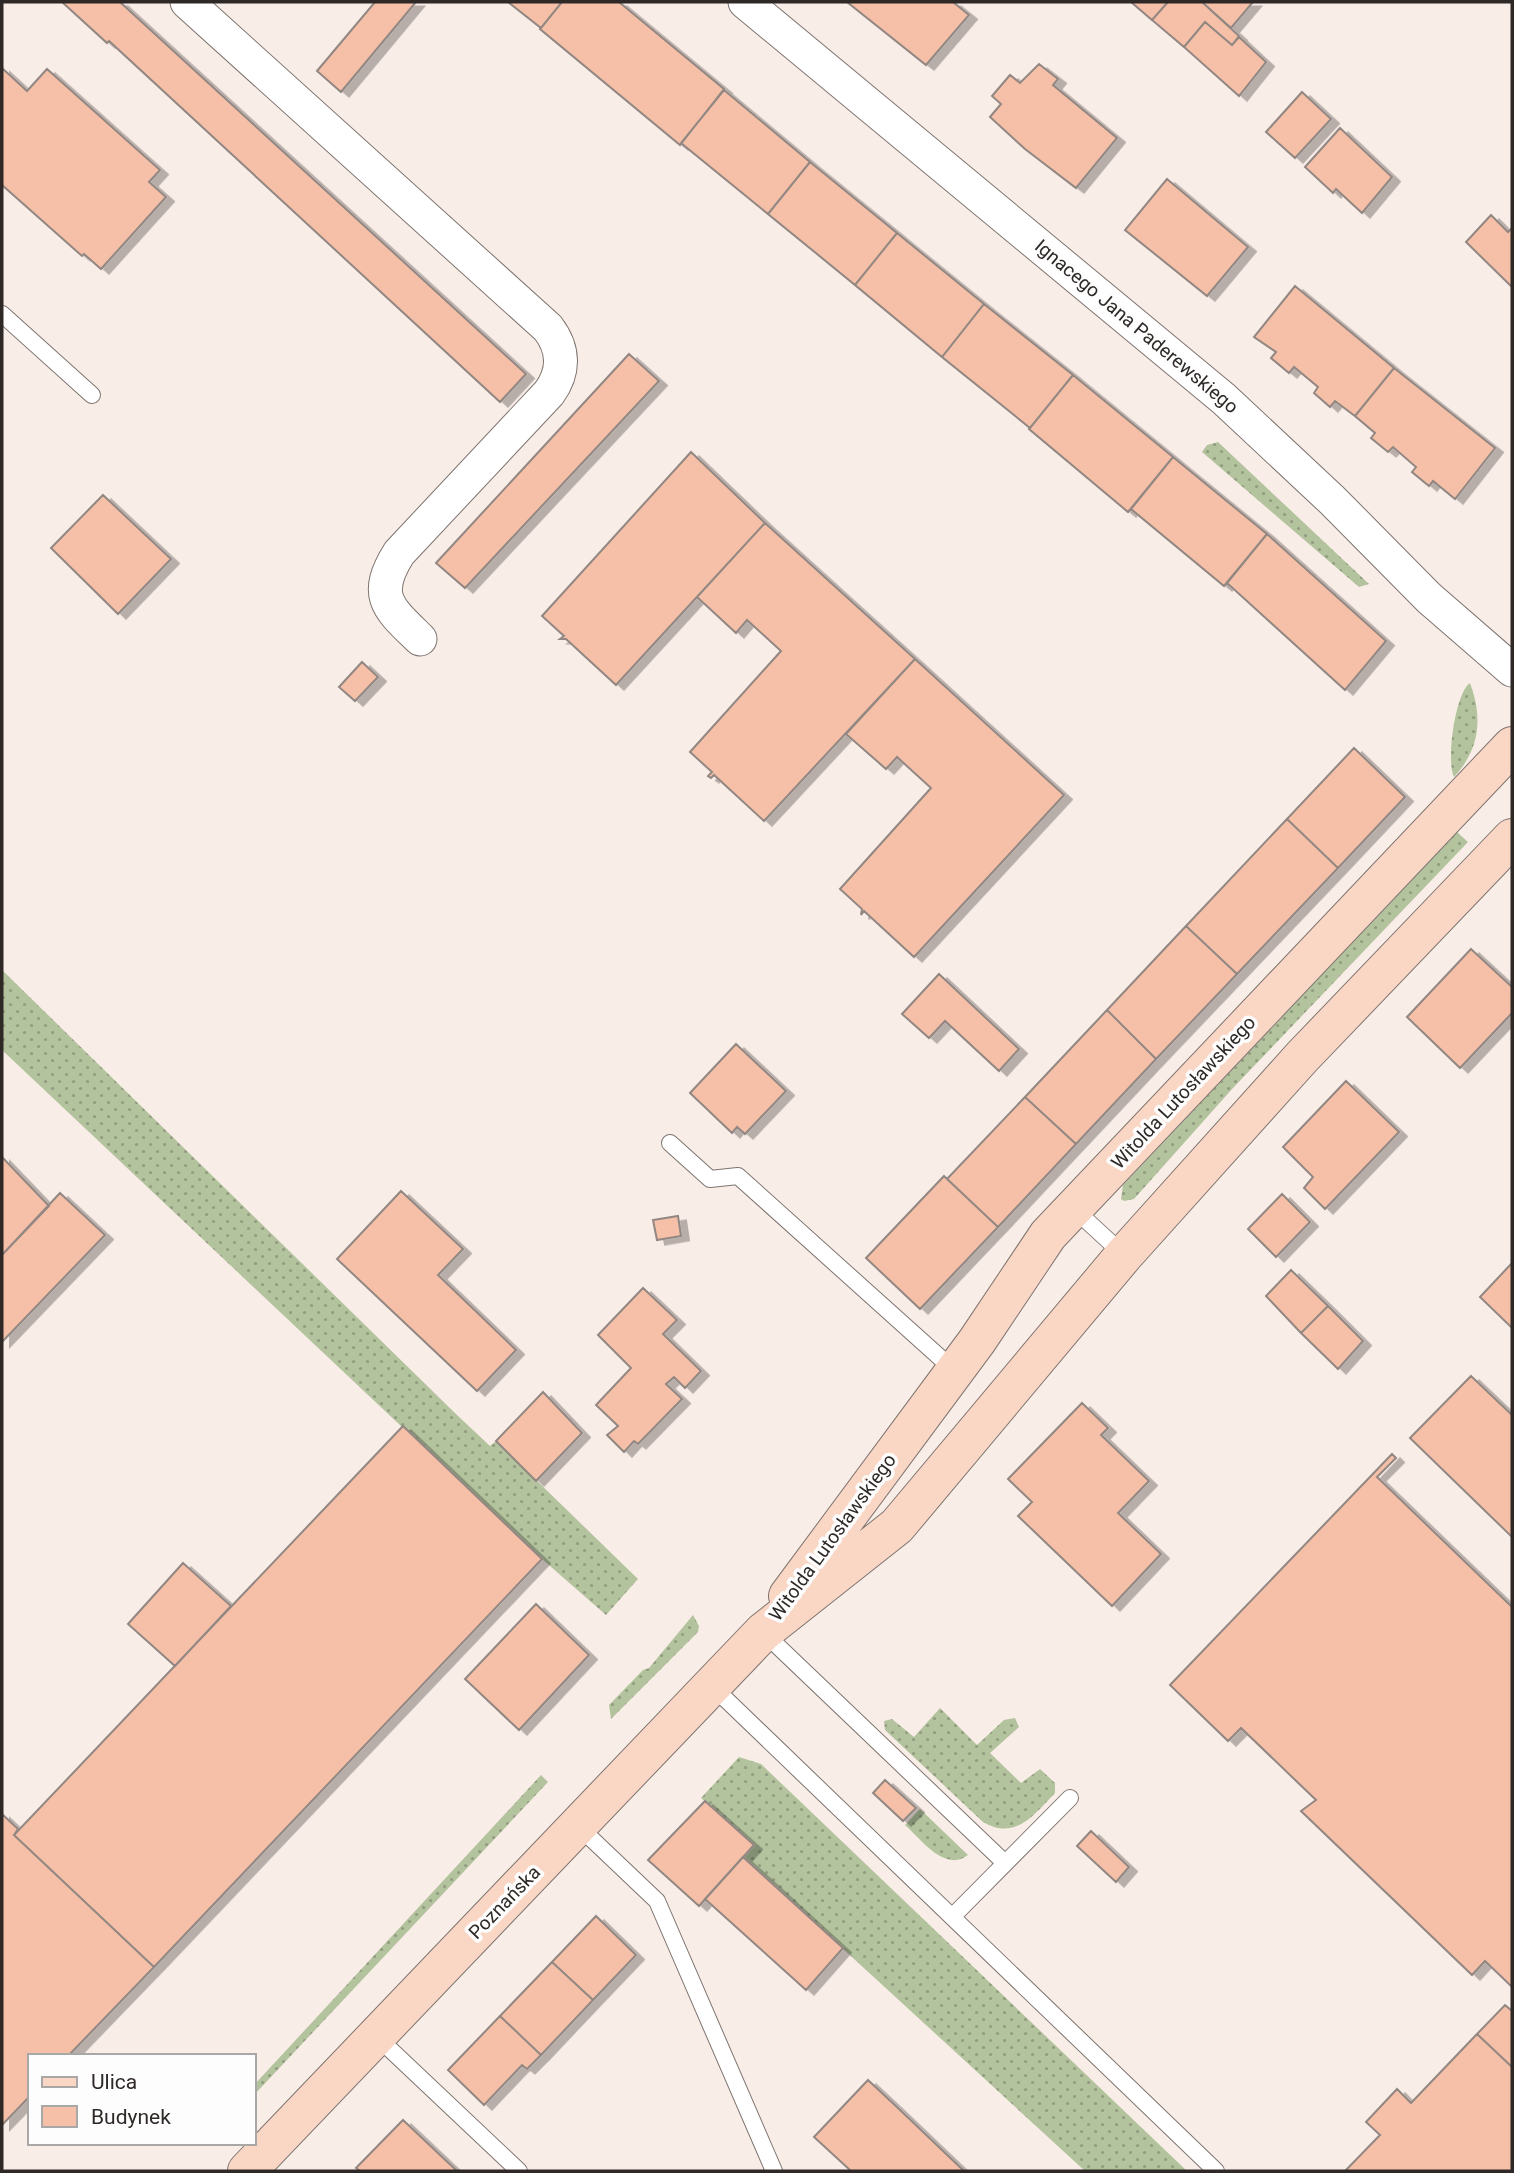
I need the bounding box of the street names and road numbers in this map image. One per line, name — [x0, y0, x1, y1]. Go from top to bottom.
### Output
street label: Ignacego Jana Paderewskiego — [1030, 234, 1243, 418]
street label: Witolda Lutosławskiego — [1106, 1011, 1260, 1174]
street label: Witolda Lutosławskiego — [764, 1449, 901, 1625]
street label: Poznańska — [464, 1861, 545, 1944]

